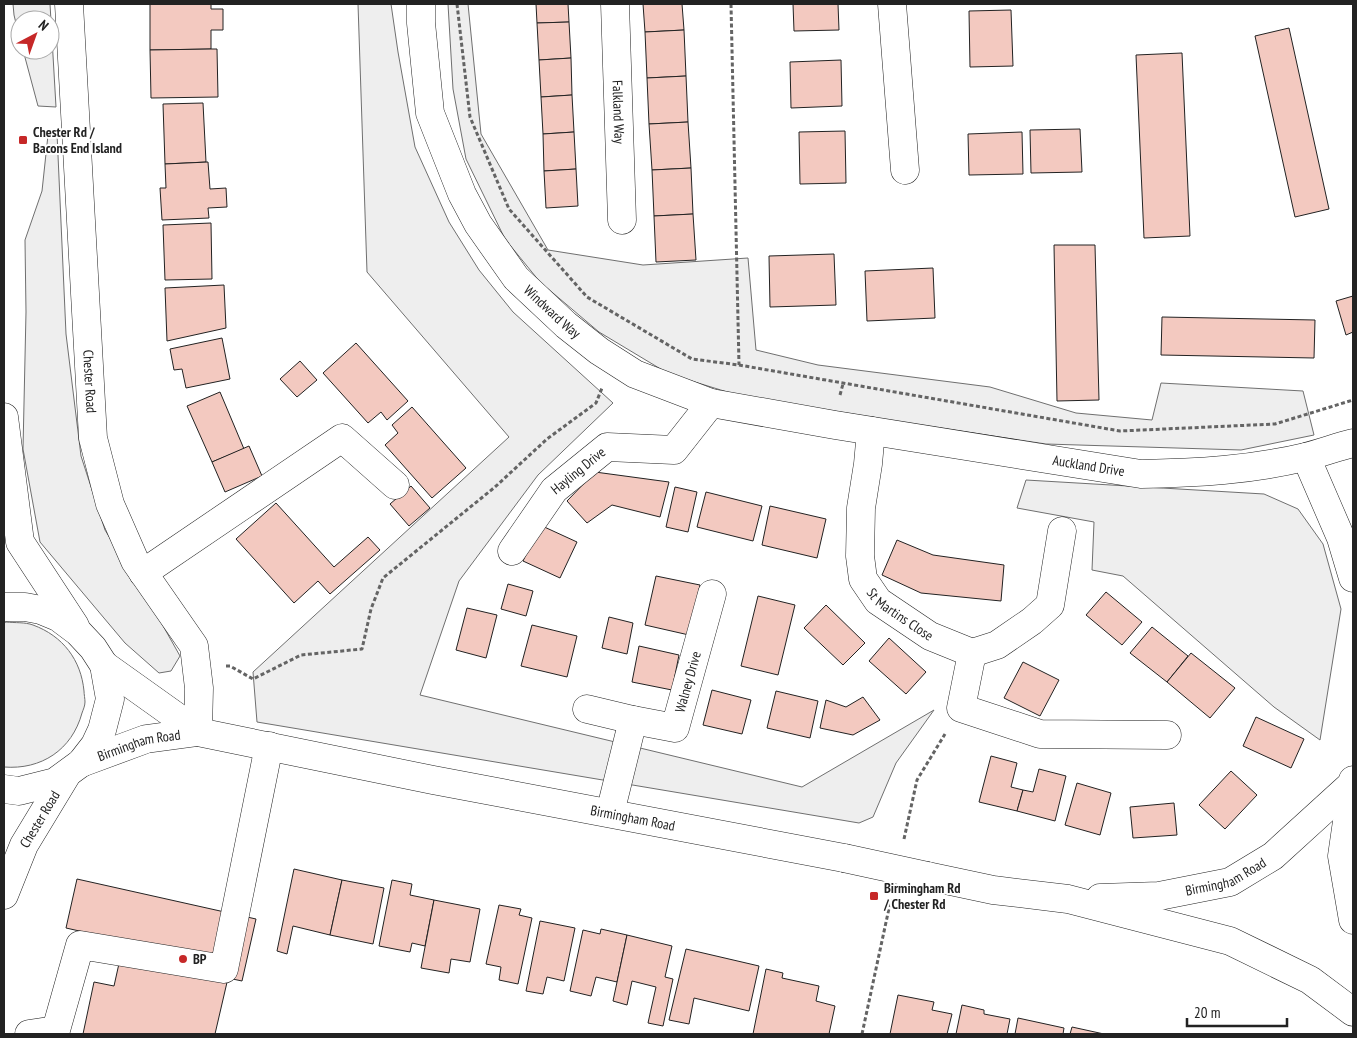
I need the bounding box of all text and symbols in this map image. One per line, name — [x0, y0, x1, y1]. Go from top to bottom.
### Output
north arrow — [10, 10, 60, 60]
text: N — [35, 16, 52, 34]
street label: Falkland Way — [608, 80, 629, 145]
place label: Chester Rd / Bacons End Island — [33, 123, 122, 157]
marker: Chester Rd / Bacons End Island — [17, 134, 29, 146]
street label: Windward Way — [520, 281, 585, 343]
street label: Chester Road — [79, 349, 101, 414]
street label: Hayling Drive — [547, 443, 609, 498]
street label: Auckland Drive — [1051, 451, 1126, 480]
street label: St Martins Close — [863, 585, 937, 645]
street label: Walney Drive — [671, 649, 705, 714]
street label: Birmingham Road — [95, 725, 181, 765]
street label: Chester Road — [15, 787, 64, 851]
street label: Birmingham Road — [589, 801, 677, 835]
street label: Birmingham Road — [1184, 853, 1269, 900]
place label: Birmingham Rd / Chester Rd — [883, 879, 961, 913]
marker: Birmingham Rd / Chester Rd — [868, 890, 880, 902]
place label: BP — [193, 950, 207, 968]
marker: BP — [177, 953, 189, 965]
scale bar — [1187, 996, 1287, 1028]
text: 20 m — [1194, 1003, 1220, 1022]

